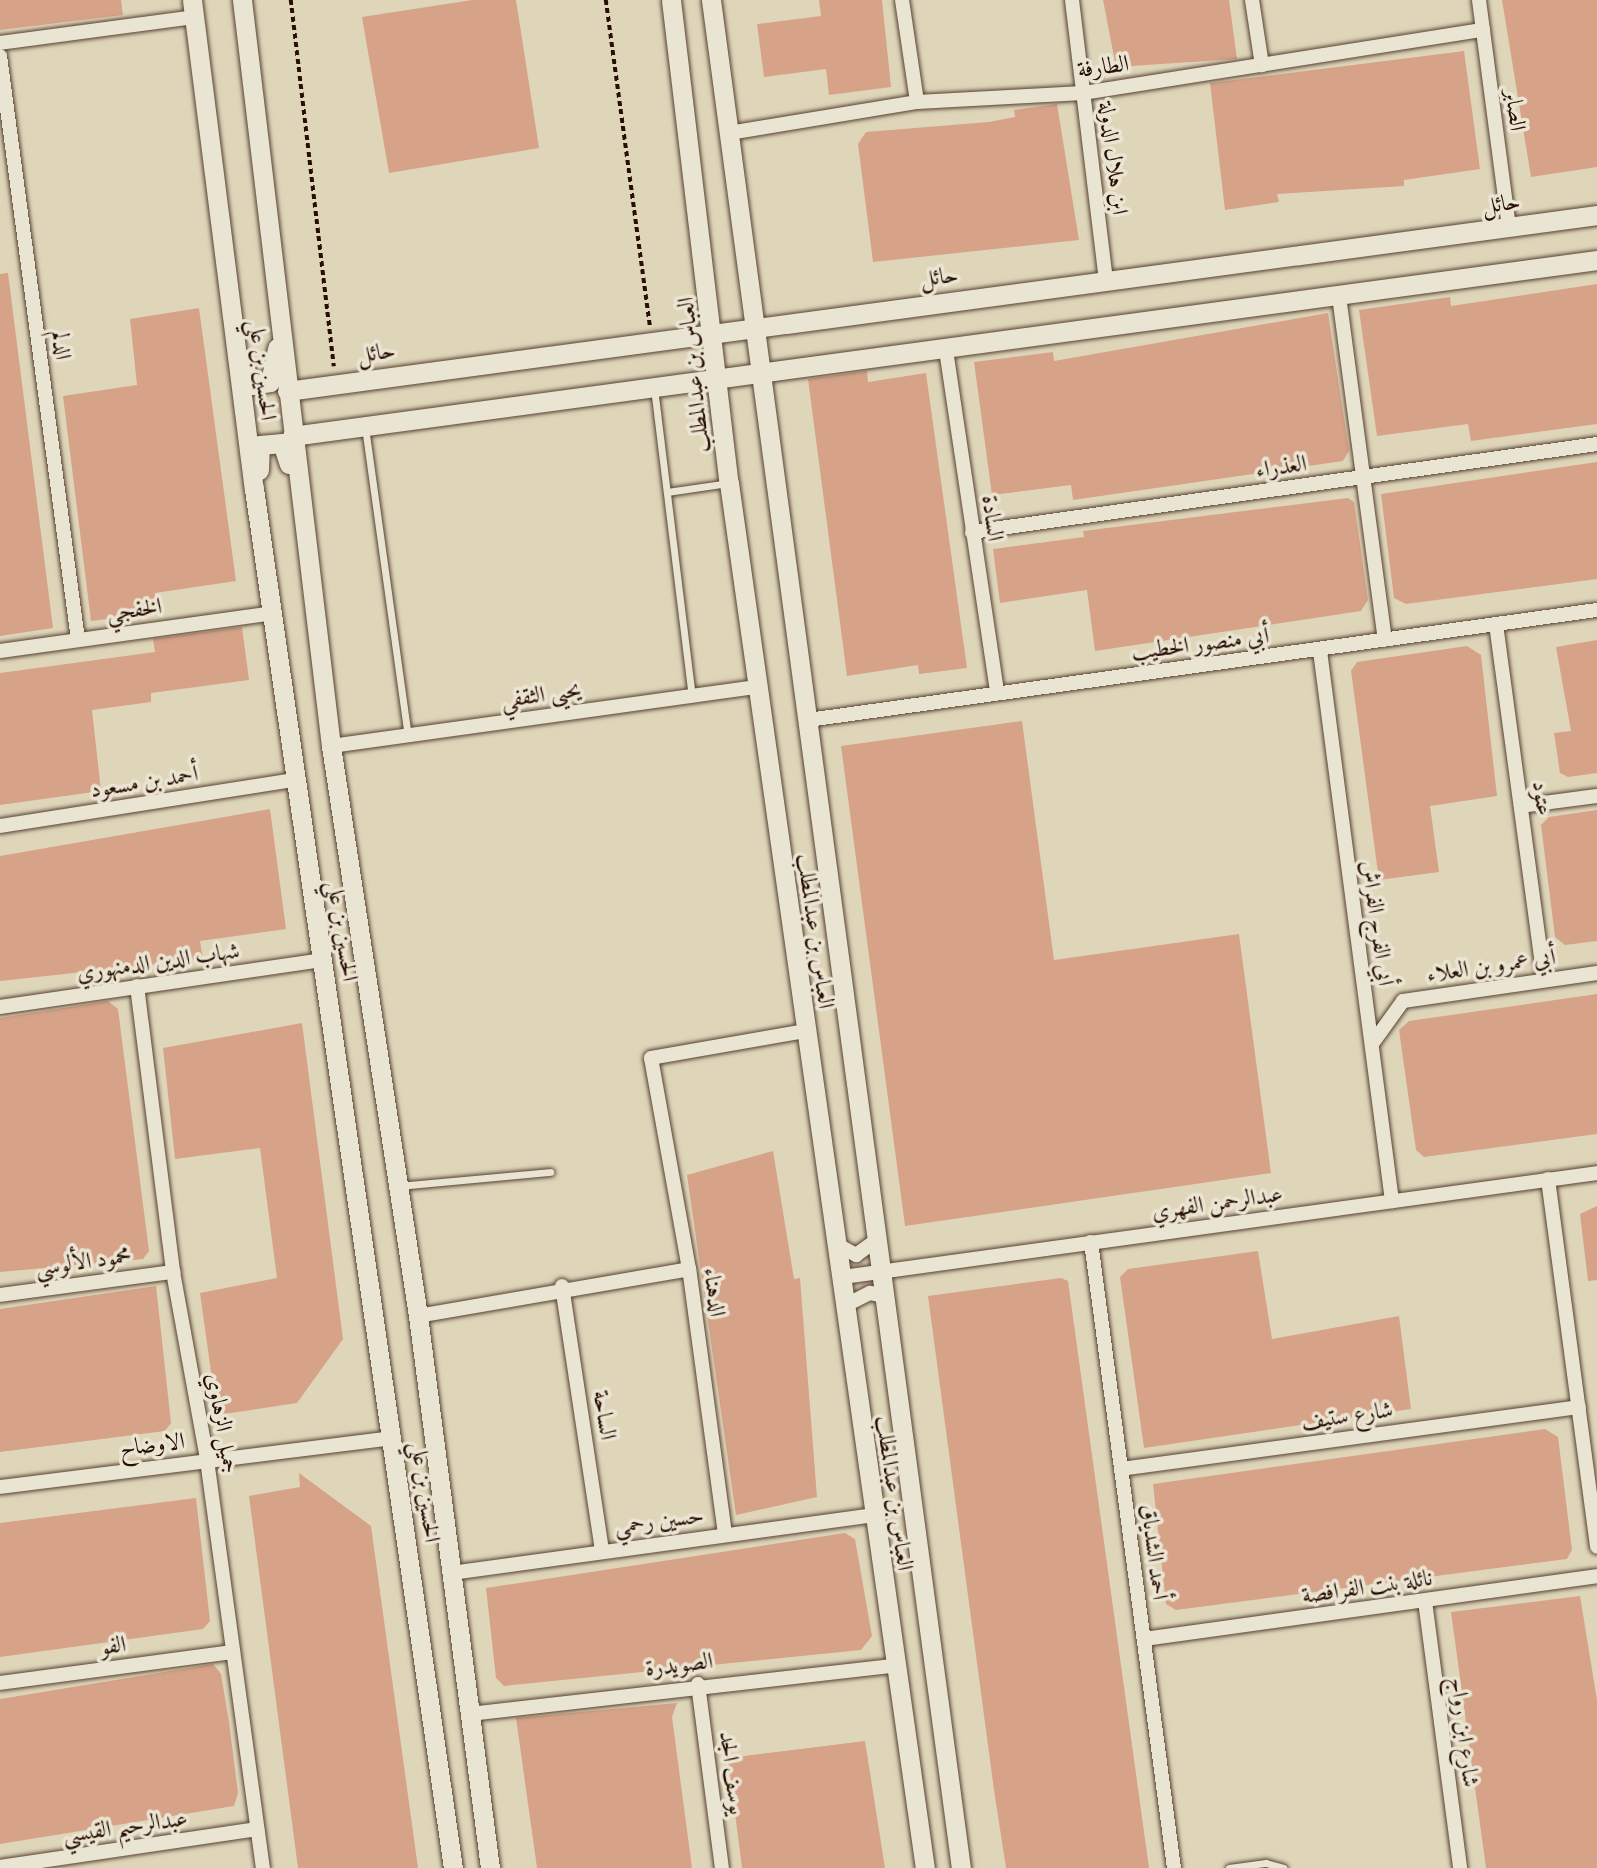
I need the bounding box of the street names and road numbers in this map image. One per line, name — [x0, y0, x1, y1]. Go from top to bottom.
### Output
street label: الطارفة — [1076, 49, 1130, 83]
street label: الصابر — [1500, 88, 1532, 132]
street label: ابن هلال الدولة — [1093, 100, 1135, 216]
street label: حائل — [1480, 187, 1522, 219]
street label: حائل — [918, 260, 960, 292]
street label: العباس بن عبدالمطلب — [671, 296, 715, 454]
street label: الحسين بن علي — [243, 318, 283, 422]
street label: الدلم — [46, 328, 78, 362]
street label: حائل — [355, 335, 397, 369]
street label: العذراء — [1254, 449, 1308, 483]
street label: السادة — [976, 493, 1010, 543]
street label: الخفجي — [105, 591, 163, 627]
street label: أبي منصور الخطيب — [1129, 621, 1271, 665]
street label: يحيى الثقفي — [499, 675, 583, 713]
street label: أحمد بن مسعود — [88, 759, 200, 803]
street label: عتود — [1527, 779, 1559, 817]
street label: العباس بن عبدالمطلب — [791, 852, 841, 1010]
street label: أبي الفرج الفراش — [1356, 858, 1400, 988]
street label: الحسين بن علي — [321, 879, 365, 983]
street label: شهاب الدين الدمنهوري — [75, 936, 241, 986]
street label: أبي عمرو بن العلاء — [1425, 942, 1557, 988]
street label: عبدالرحمن الفهري — [1150, 1179, 1284, 1225]
street label: محمود الألوسي — [33, 1241, 133, 1281]
street label: الدهناء — [698, 1266, 732, 1318]
street label: جميل الزهاوي — [201, 1371, 245, 1475]
street label: الساحة — [587, 1388, 623, 1442]
street label: شارع ستيف — [1299, 1395, 1395, 1435]
street label: العباس بن عبدالمطلب — [870, 1414, 920, 1572]
street label: الاوضاح — [118, 1426, 186, 1462]
street label: الحسين بن علي — [405, 1440, 447, 1544]
street label: حسين رحمي — [613, 1501, 705, 1539]
street label: أحمد الشدياق — [1135, 1502, 1175, 1602]
street label: نائلة بنت الفرافصة — [1300, 1563, 1434, 1609]
street label: الفو — [98, 1630, 128, 1660]
street label: الصويدرة — [644, 1646, 714, 1682]
street label: شارع ابن رواج — [1445, 1675, 1485, 1789]
street label: يوسف الجد — [714, 1730, 752, 1816]
street label: عبدالرحيم القيسي — [61, 1804, 189, 1848]

